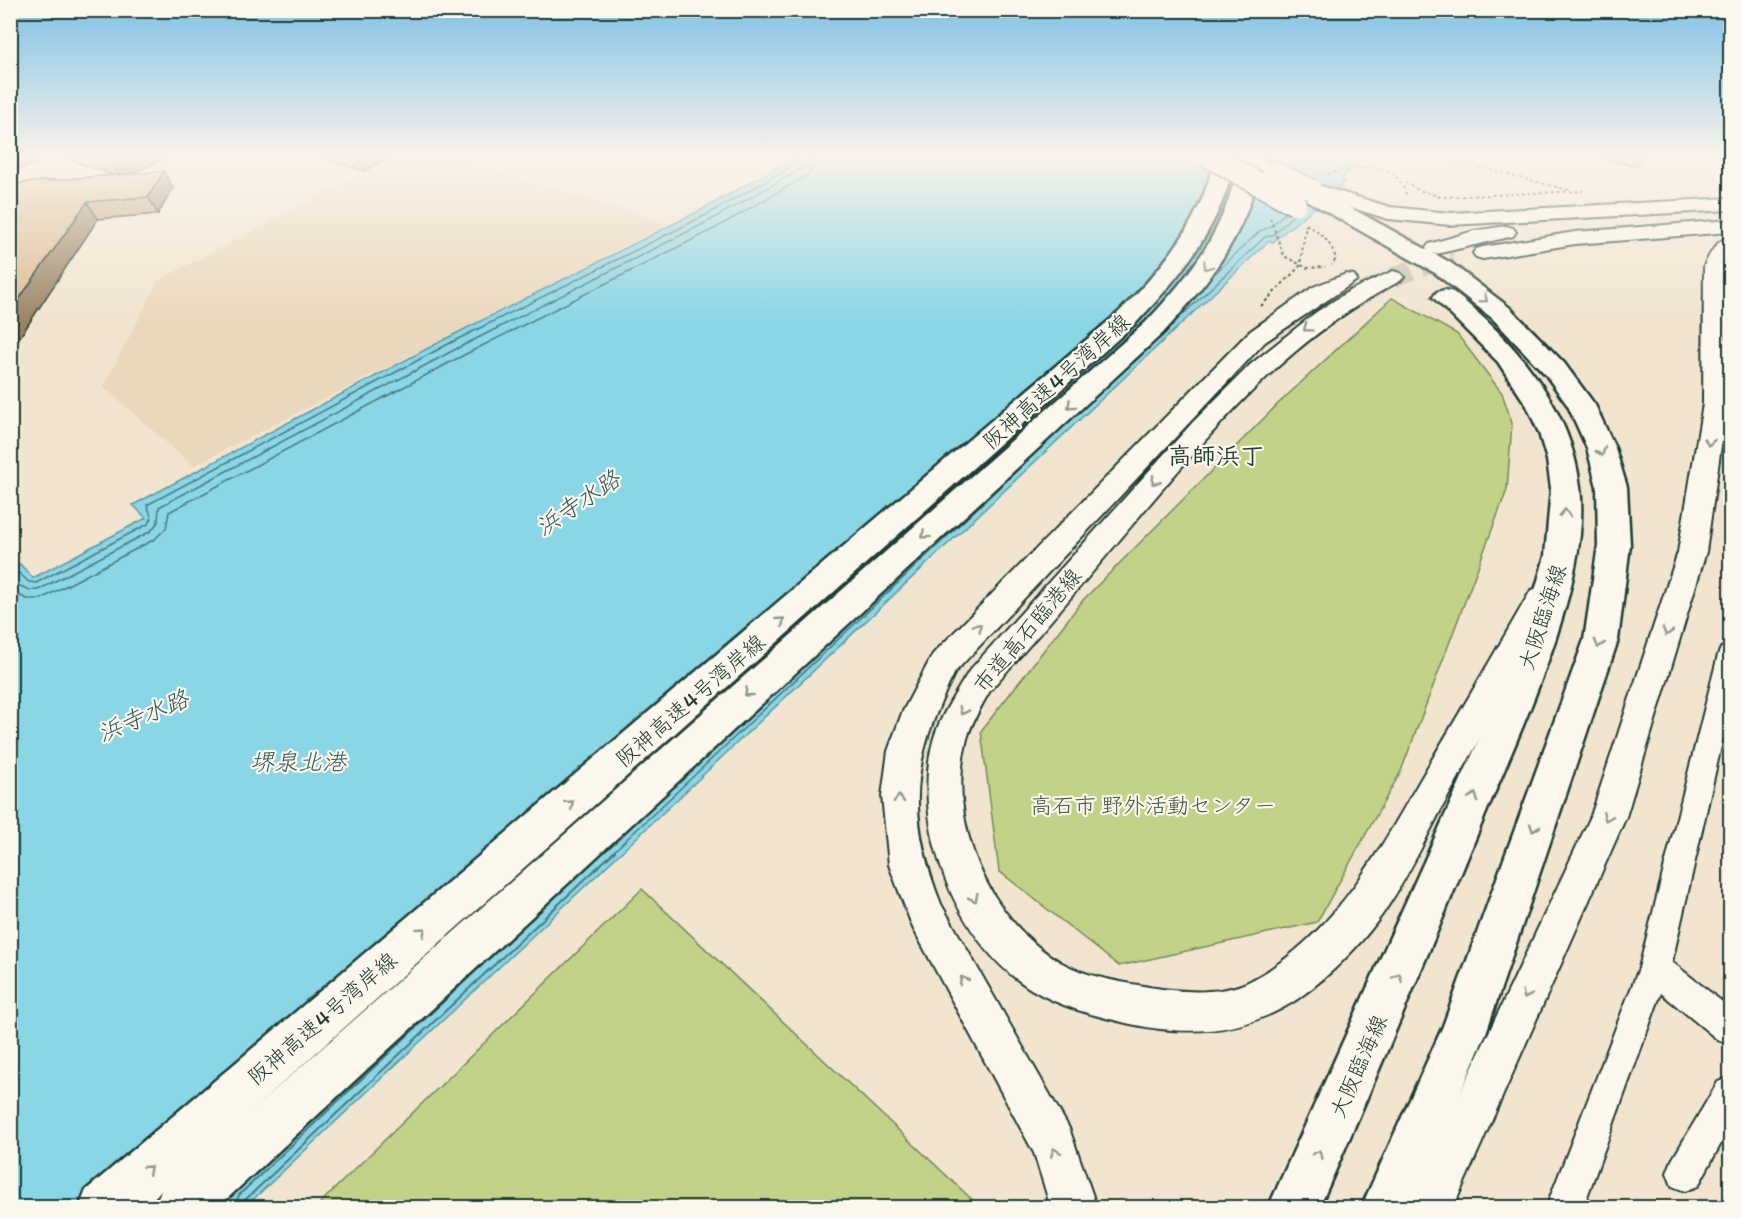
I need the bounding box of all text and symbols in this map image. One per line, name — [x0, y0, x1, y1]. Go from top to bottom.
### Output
one-way arrow — [1203, 260, 1214, 271]
one-way arrow — [1477, 292, 1488, 303]
street label: 阪神高速4号湾岸線 — [977, 308, 1136, 455]
one-way arrow — [1303, 321, 1314, 332]
one-way arrow — [1067, 398, 1078, 409]
one-way arrow — [1704, 437, 1716, 447]
district label: 高師浜丁 — [1168, 441, 1264, 470]
one-way arrow — [1594, 446, 1607, 457]
water label: 浜寺水路 — [530, 463, 627, 541]
one-way arrow — [1151, 474, 1162, 485]
one-way arrow — [1559, 509, 1571, 518]
one-way arrow — [921, 528, 932, 539]
street label: 大阪臨海線 — [1513, 561, 1572, 674]
street label: 市道高石臨港線 — [968, 563, 1087, 698]
one-way arrow — [774, 617, 785, 628]
one-way arrow — [971, 623, 982, 634]
one-way arrow — [1662, 626, 1674, 637]
street label: 阪神高速4号湾岸線 — [610, 628, 771, 773]
one-way arrow — [1594, 638, 1606, 649]
water label: 浜寺水路 — [93, 683, 194, 748]
one-way arrow — [745, 686, 755, 697]
one-way arrow — [959, 704, 971, 715]
water label: 堺泉北港 — [250, 747, 348, 776]
park label: 高石市 野外活動センター — [1030, 792, 1276, 819]
one-way arrow — [1467, 792, 1479, 803]
one-way arrow — [893, 795, 906, 804]
one-way arrow — [563, 800, 574, 811]
one-way arrow — [1602, 811, 1614, 822]
one-way arrow — [1529, 822, 1541, 833]
one-way arrow — [967, 892, 978, 903]
one-way arrow — [415, 928, 426, 939]
street label: 阪神高速4号湾岸線 — [242, 946, 403, 1091]
one-way arrow — [1390, 972, 1402, 983]
one-way arrow — [959, 976, 970, 987]
one-way arrow — [1521, 988, 1533, 999]
street label: 大阪臨海線 — [1324, 1010, 1393, 1122]
one-way arrow — [1050, 1147, 1063, 1158]
one-way arrow — [1310, 1150, 1322, 1161]
one-way arrow — [141, 1165, 152, 1176]

